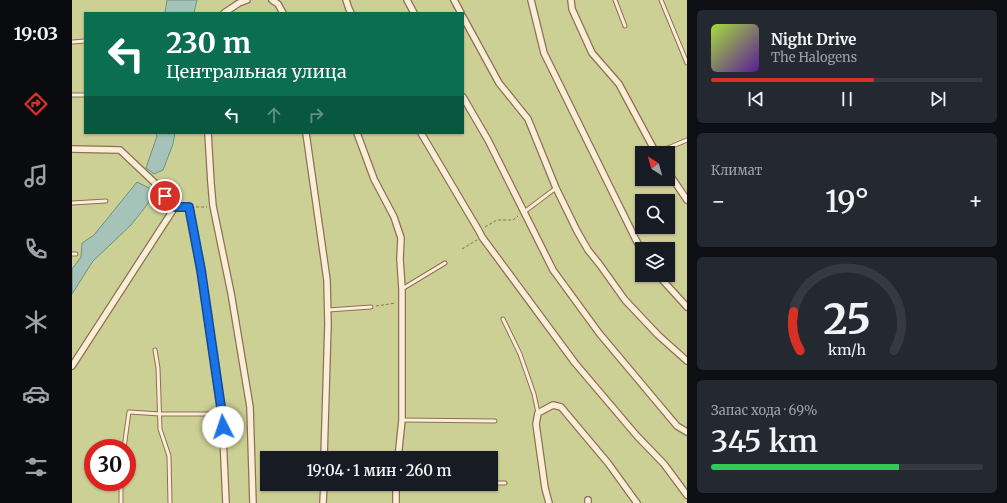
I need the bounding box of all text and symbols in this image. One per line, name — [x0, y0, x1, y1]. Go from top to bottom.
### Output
text: 19:03 — [14, 22, 58, 45]
text: 230 m — [166, 25, 251, 61]
icon: left — [100, 28, 152, 80]
text: Night Drive — [771, 30, 856, 49]
text: The Halogens — [771, 49, 857, 66]
text: Центральная улица — [166, 60, 347, 83]
icon: previous — [745, 88, 767, 110]
icon: pause — [836, 88, 858, 110]
icon: next — [927, 88, 949, 110]
icon: directions — [22, 90, 50, 118]
icon: left — [221, 104, 243, 126]
icon: ahead — [263, 104, 285, 126]
icon: right — [305, 104, 327, 126]
north arrow — [635, 146, 675, 186]
map controls — [635, 146, 675, 282]
icon: music — [22, 162, 50, 190]
text: Климат — [711, 162, 762, 179]
pin — [148, 179, 182, 213]
text: 19° — [825, 182, 869, 220]
icon: arrive — [154, 185, 176, 207]
text: − — [711, 187, 726, 215]
text: + — [968, 187, 983, 215]
button: search — [635, 194, 675, 234]
icon: phone — [22, 235, 50, 263]
button: layers — [635, 242, 675, 282]
text: 25 — [823, 293, 871, 345]
icon: climate — [22, 308, 50, 336]
text: km/h — [828, 341, 866, 359]
icon: car — [22, 380, 50, 408]
text: Запас хода · 69% — [711, 402, 817, 419]
position arrow — [202, 406, 244, 448]
text: 345 km — [711, 422, 818, 460]
speed limit sign: 30 — [84, 439, 136, 491]
icon: filters — [22, 453, 50, 481]
text: 19:04 · 1 мин · 260 m — [306, 461, 452, 480]

